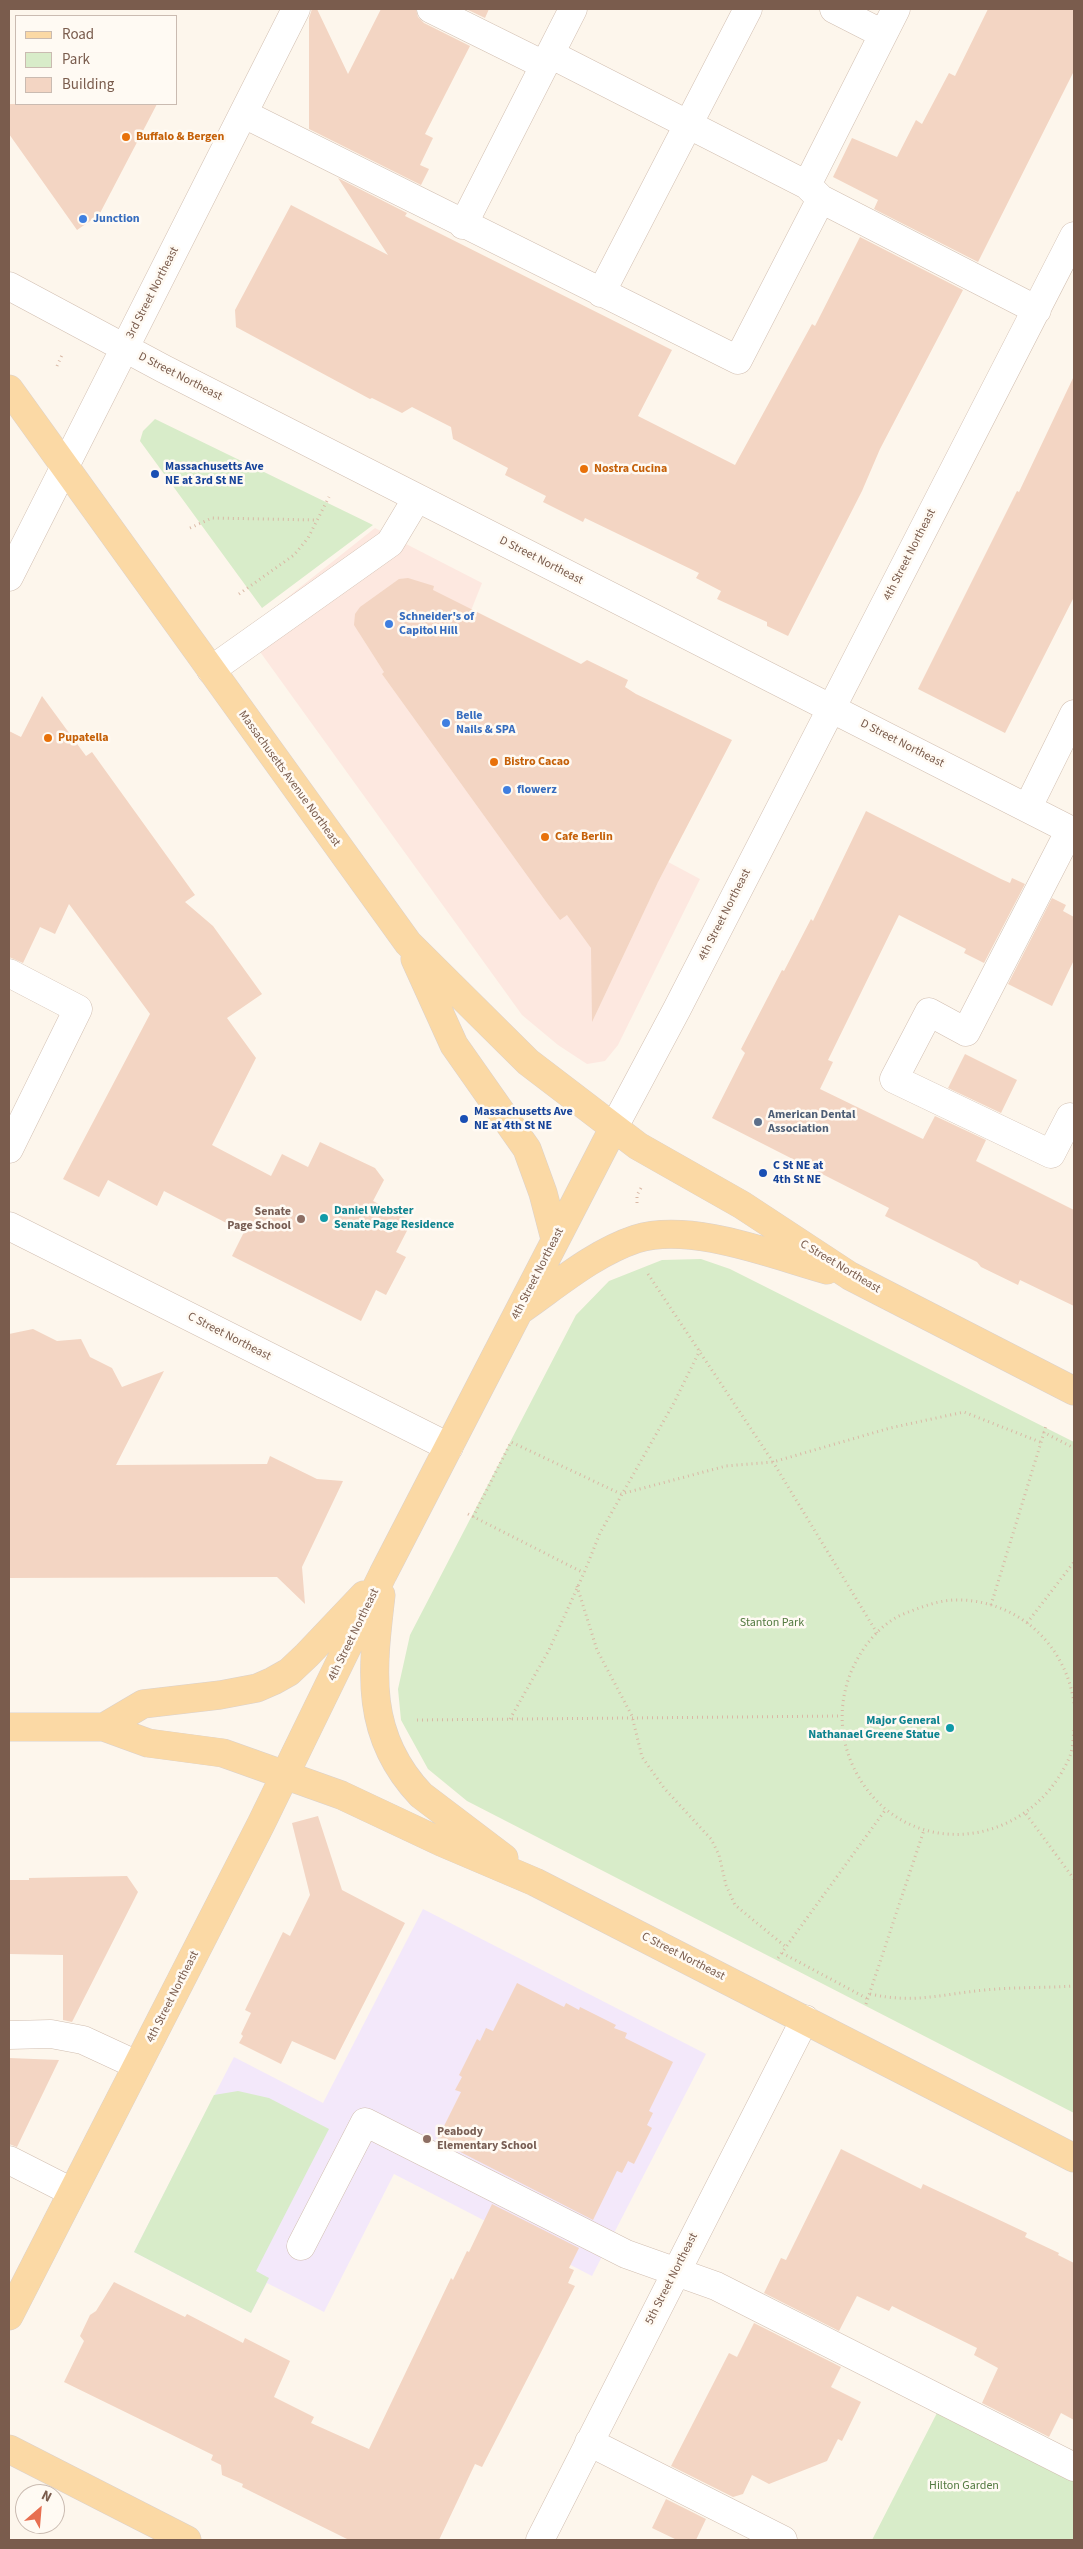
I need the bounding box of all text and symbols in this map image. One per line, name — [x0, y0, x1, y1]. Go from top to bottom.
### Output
legend — [15, 15, 178, 105]
text: Road — [62, 24, 94, 45]
text: Park — [62, 49, 90, 70]
text: Building — [62, 74, 114, 95]
place label: Buffalo & Bergen — [136, 130, 224, 144]
marker: Buffalo & Bergen — [120, 131, 132, 143]
place label: Junction — [93, 212, 140, 226]
marker: Junction — [77, 213, 89, 225]
street label: 3rd Street Northeast — [124, 245, 182, 341]
street label: D Street Northeast — [136, 350, 224, 404]
place label: Massachusetts Ave NE at 3rd St NE — [165, 460, 264, 488]
place label: Nostra Cucina — [594, 462, 667, 476]
marker: Nostra Cucina — [578, 463, 590, 475]
marker: Massachusetts Ave NE at 3rd St NE — [149, 468, 161, 480]
street label: 4th Street Northeast — [881, 507, 939, 603]
street label: D Street Northeast — [497, 534, 585, 588]
place label: Schneider's of Capitol Hill — [399, 610, 474, 638]
marker: Schneider's of Capitol Hill — [383, 618, 395, 630]
street label: Massachusetts Avenue Northeast — [235, 708, 343, 850]
place label: Belle Nails & SPA — [456, 709, 515, 737]
marker: Belle Nails & SPA — [440, 717, 452, 729]
street label: D Street Northeast — [858, 717, 946, 771]
place label: Pupatella — [58, 731, 109, 745]
marker: Pupatella — [42, 732, 54, 744]
place label: Bistro Cacao — [504, 755, 570, 769]
marker: Bistro Cacao — [488, 756, 500, 768]
place label: flowerz — [517, 783, 557, 797]
marker: flowerz — [501, 784, 513, 796]
place label: Cafe Berlin — [555, 830, 613, 844]
marker: Cafe Berlin — [539, 831, 551, 843]
street label: 4th Street Northeast — [696, 867, 754, 963]
place label: Massachusetts Ave NE at 4th St NE — [474, 1105, 573, 1133]
place label: American Dental Association — [768, 1108, 855, 1136]
marker: Massachusetts Ave NE at 4th St NE — [458, 1113, 470, 1125]
marker: American Dental Association — [752, 1116, 764, 1128]
place label: C St NE at 4th St NE — [773, 1159, 823, 1187]
marker: C St NE at 4th St NE — [757, 1167, 769, 1179]
place label: Daniel Webster Senate Page Residence — [334, 1204, 454, 1232]
place label: Senate Page School — [227, 1205, 291, 1233]
marker: Daniel Webster Senate Page Residence — [318, 1212, 330, 1224]
marker: Senate Page School — [295, 1213, 307, 1225]
street label: 4th Street Northeast — [509, 1226, 567, 1322]
street label: C Street Northeast — [797, 1237, 883, 1297]
street label: C Street Northeast — [185, 1310, 273, 1364]
street label: 4th Street Northeast — [325, 1586, 383, 1684]
park label: Stanton Park — [740, 1616, 804, 1630]
place label: Major General Nathanael Greene Statue — [808, 1714, 940, 1742]
marker: Major General Nathanael Greene Statue — [944, 1722, 956, 1734]
street label: C Street Northeast — [639, 1930, 727, 1984]
street label: 4th Street Northeast — [144, 1949, 202, 2045]
place label: Peabody Elementary School — [437, 2125, 537, 2153]
marker: Peabody Elementary School — [421, 2133, 433, 2145]
street label: 5th Street Northeast — [643, 2231, 701, 2327]
park label: Hilton Garden — [929, 2479, 999, 2493]
north arrow — [15, 2484, 65, 2534]
text: N — [38, 2486, 55, 2508]

